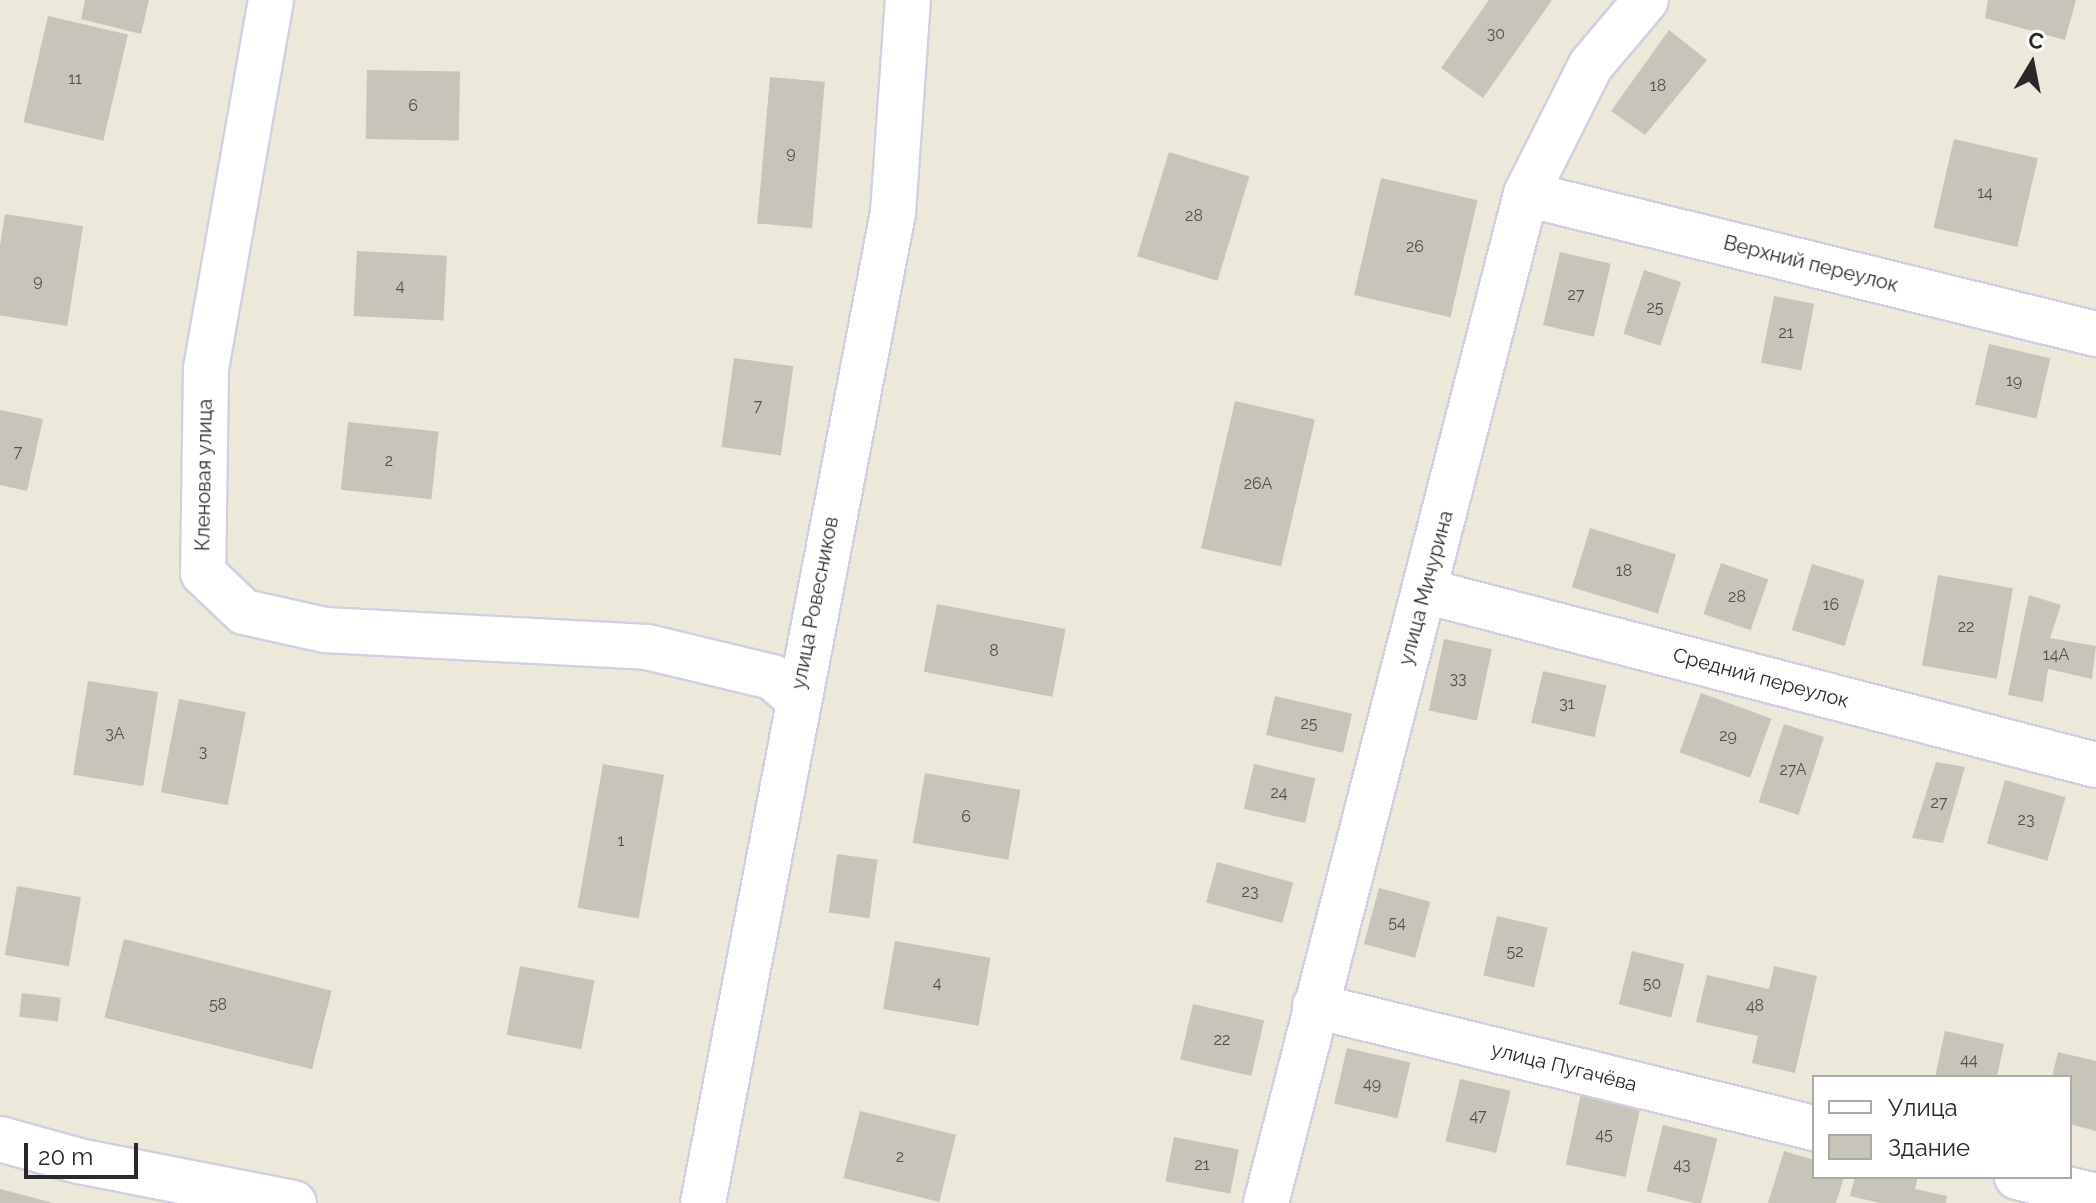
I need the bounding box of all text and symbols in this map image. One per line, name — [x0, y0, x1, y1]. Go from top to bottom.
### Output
house number: 30 — [1487, 24, 1505, 44]
north arrow — [1992, 24, 2072, 104]
text: С — [2026, 26, 2046, 54]
house number: 11 — [68, 69, 82, 89]
house number: 18 — [1650, 76, 1666, 96]
house number: 6 — [408, 96, 418, 116]
house number: 9 — [786, 143, 796, 163]
house number: 14 — [1977, 183, 1993, 203]
house number: 28 — [1185, 206, 1203, 226]
street label: Верхний переулок — [1721, 231, 1901, 297]
house number: 26 — [1406, 237, 1424, 257]
house number: 9 — [33, 271, 43, 291]
house number: 4 — [396, 276, 404, 296]
house number: 27 — [1568, 285, 1584, 305]
house number: 25 — [1646, 298, 1664, 318]
house number: 21 — [1778, 323, 1794, 343]
house number: 19 — [2006, 371, 2022, 391]
house number: 7 — [754, 396, 762, 416]
street label: Кленовая улица — [191, 398, 217, 552]
house number: 7 — [14, 442, 22, 462]
house number: 2 — [385, 451, 393, 471]
house number: 26А — [1244, 474, 1272, 494]
street label: улица Мичурина — [1394, 508, 1458, 668]
street label: улица Ровесников — [786, 515, 844, 691]
house number: 18 — [1616, 561, 1632, 581]
house number: 28 — [1728, 587, 1746, 607]
house number: 16 — [1823, 595, 1839, 615]
house number: 22 — [1958, 617, 1974, 637]
house number: 8 — [989, 641, 999, 661]
street label: Средний переулок — [1670, 643, 1852, 713]
house number: 14А — [2043, 645, 2069, 665]
house number: 33 — [1449, 669, 1467, 689]
house number: 31 — [1559, 694, 1575, 714]
house number: 25 — [1300, 714, 1318, 734]
house number: 3А — [105, 724, 125, 744]
house number: 29 — [1719, 726, 1737, 746]
house number: 3 — [199, 742, 207, 762]
house number: 27А — [1780, 760, 1806, 780]
house number: 24 — [1270, 783, 1288, 803]
house number: 27 — [1931, 793, 1947, 813]
house number: 6 — [961, 807, 971, 827]
house number: 23 — [2018, 810, 2034, 830]
house number: 1 — [618, 831, 624, 851]
house number: 23 — [1242, 882, 1258, 902]
house number: 54 — [1388, 913, 1406, 933]
house number: 52 — [1506, 942, 1524, 962]
house number: 4 — [933, 973, 941, 993]
house number: 50 — [1643, 974, 1661, 994]
house number: 58 — [209, 995, 227, 1015]
house number: 48 — [1746, 996, 1764, 1016]
house number: 22 — [1214, 1030, 1230, 1050]
street label: улица Пугачёва — [1489, 1037, 1639, 1097]
house number: 44 — [1960, 1050, 1978, 1070]
house number: 49 — [1363, 1074, 1381, 1094]
legend — [1812, 1075, 2072, 1179]
text: Улица — [1888, 1093, 1958, 1122]
house number: 47 — [1469, 1106, 1487, 1126]
house number: 45 — [1595, 1125, 1613, 1145]
scale bar — [28, 1127, 142, 1177]
text: Здание — [1888, 1133, 1970, 1162]
text: 20 m — [38, 1142, 93, 1171]
house number: 2 — [896, 1147, 904, 1167]
house number: 21 — [1194, 1155, 1210, 1175]
house number: 43 — [1673, 1155, 1691, 1175]

